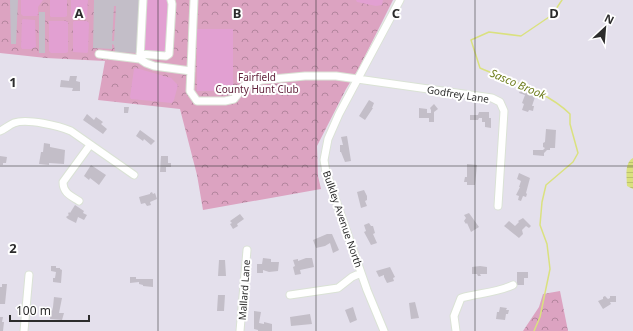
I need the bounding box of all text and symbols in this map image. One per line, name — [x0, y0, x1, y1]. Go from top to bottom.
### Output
text: A — [75, 4, 84, 22]
text: B — [233, 4, 241, 22]
text: C — [392, 4, 400, 22]
text: D — [549, 4, 559, 22]
north arrow — [585, 8, 625, 48]
text: N — [602, 10, 617, 27]
water label: Sasco Brook — [488, 65, 549, 102]
park label: Fairfield County Hunt Club — [215, 70, 299, 96]
text: 1 — [9, 73, 17, 91]
street label: Godfrey Lane — [426, 82, 490, 106]
street label: Bulkley Avenue North — [320, 169, 366, 269]
text: 2 — [9, 239, 17, 257]
street label: Mallard Lane — [235, 259, 253, 321]
scale bar — [10, 297, 89, 323]
text: 100 m — [16, 302, 51, 319]

